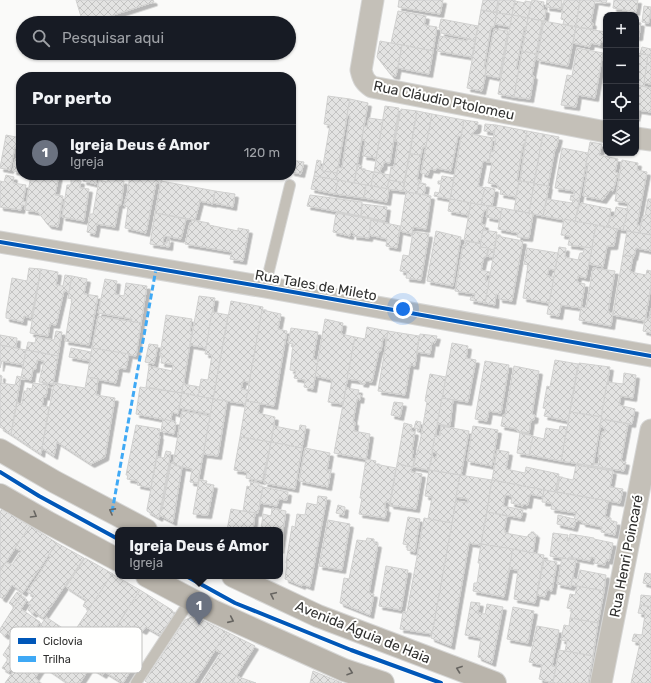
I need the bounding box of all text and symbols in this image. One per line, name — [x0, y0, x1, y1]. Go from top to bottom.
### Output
map controls — [603, 12, 639, 156]
button: + — [603, 12, 639, 48]
search box — [16, 16, 296, 60]
icon: search — [30, 27, 52, 49]
text: Pesquisar aqui — [62, 29, 164, 47]
button: − — [603, 48, 639, 84]
street label: Rua Cláudio Ptolomeu — [372, 77, 516, 124]
button: locate — [603, 84, 639, 120]
text: Por perto — [32, 88, 112, 108]
button: layers — [603, 120, 639, 156]
text: Igreja Deus é Amor — [70, 136, 210, 154]
text: 1 — [42, 145, 48, 160]
text: 120 m — [244, 145, 280, 160]
text: Igreja — [70, 154, 104, 169]
street label: Rua Tales de Mileto — [254, 266, 378, 305]
your location — [393, 299, 413, 319]
street label: Rua Henri Poincaré — [606, 493, 647, 619]
one-way arrow — [109, 509, 116, 516]
one-way arrow — [30, 510, 37, 517]
popup — [115, 527, 283, 579]
text: Igreja Deus é Amor — [129, 537, 269, 555]
text: Igreja — [129, 555, 163, 570]
pin: 1 — [186, 592, 212, 625]
one-way arrow — [270, 592, 278, 600]
street label: Avenida Águia de Haia — [293, 597, 433, 667]
one-way arrow — [228, 615, 235, 623]
legend — [10, 627, 142, 673]
text: Ciclovia — [43, 635, 83, 648]
text: Trilha — [43, 653, 71, 666]
one-way arrow — [455, 666, 462, 674]
one-way arrow — [347, 667, 354, 676]

